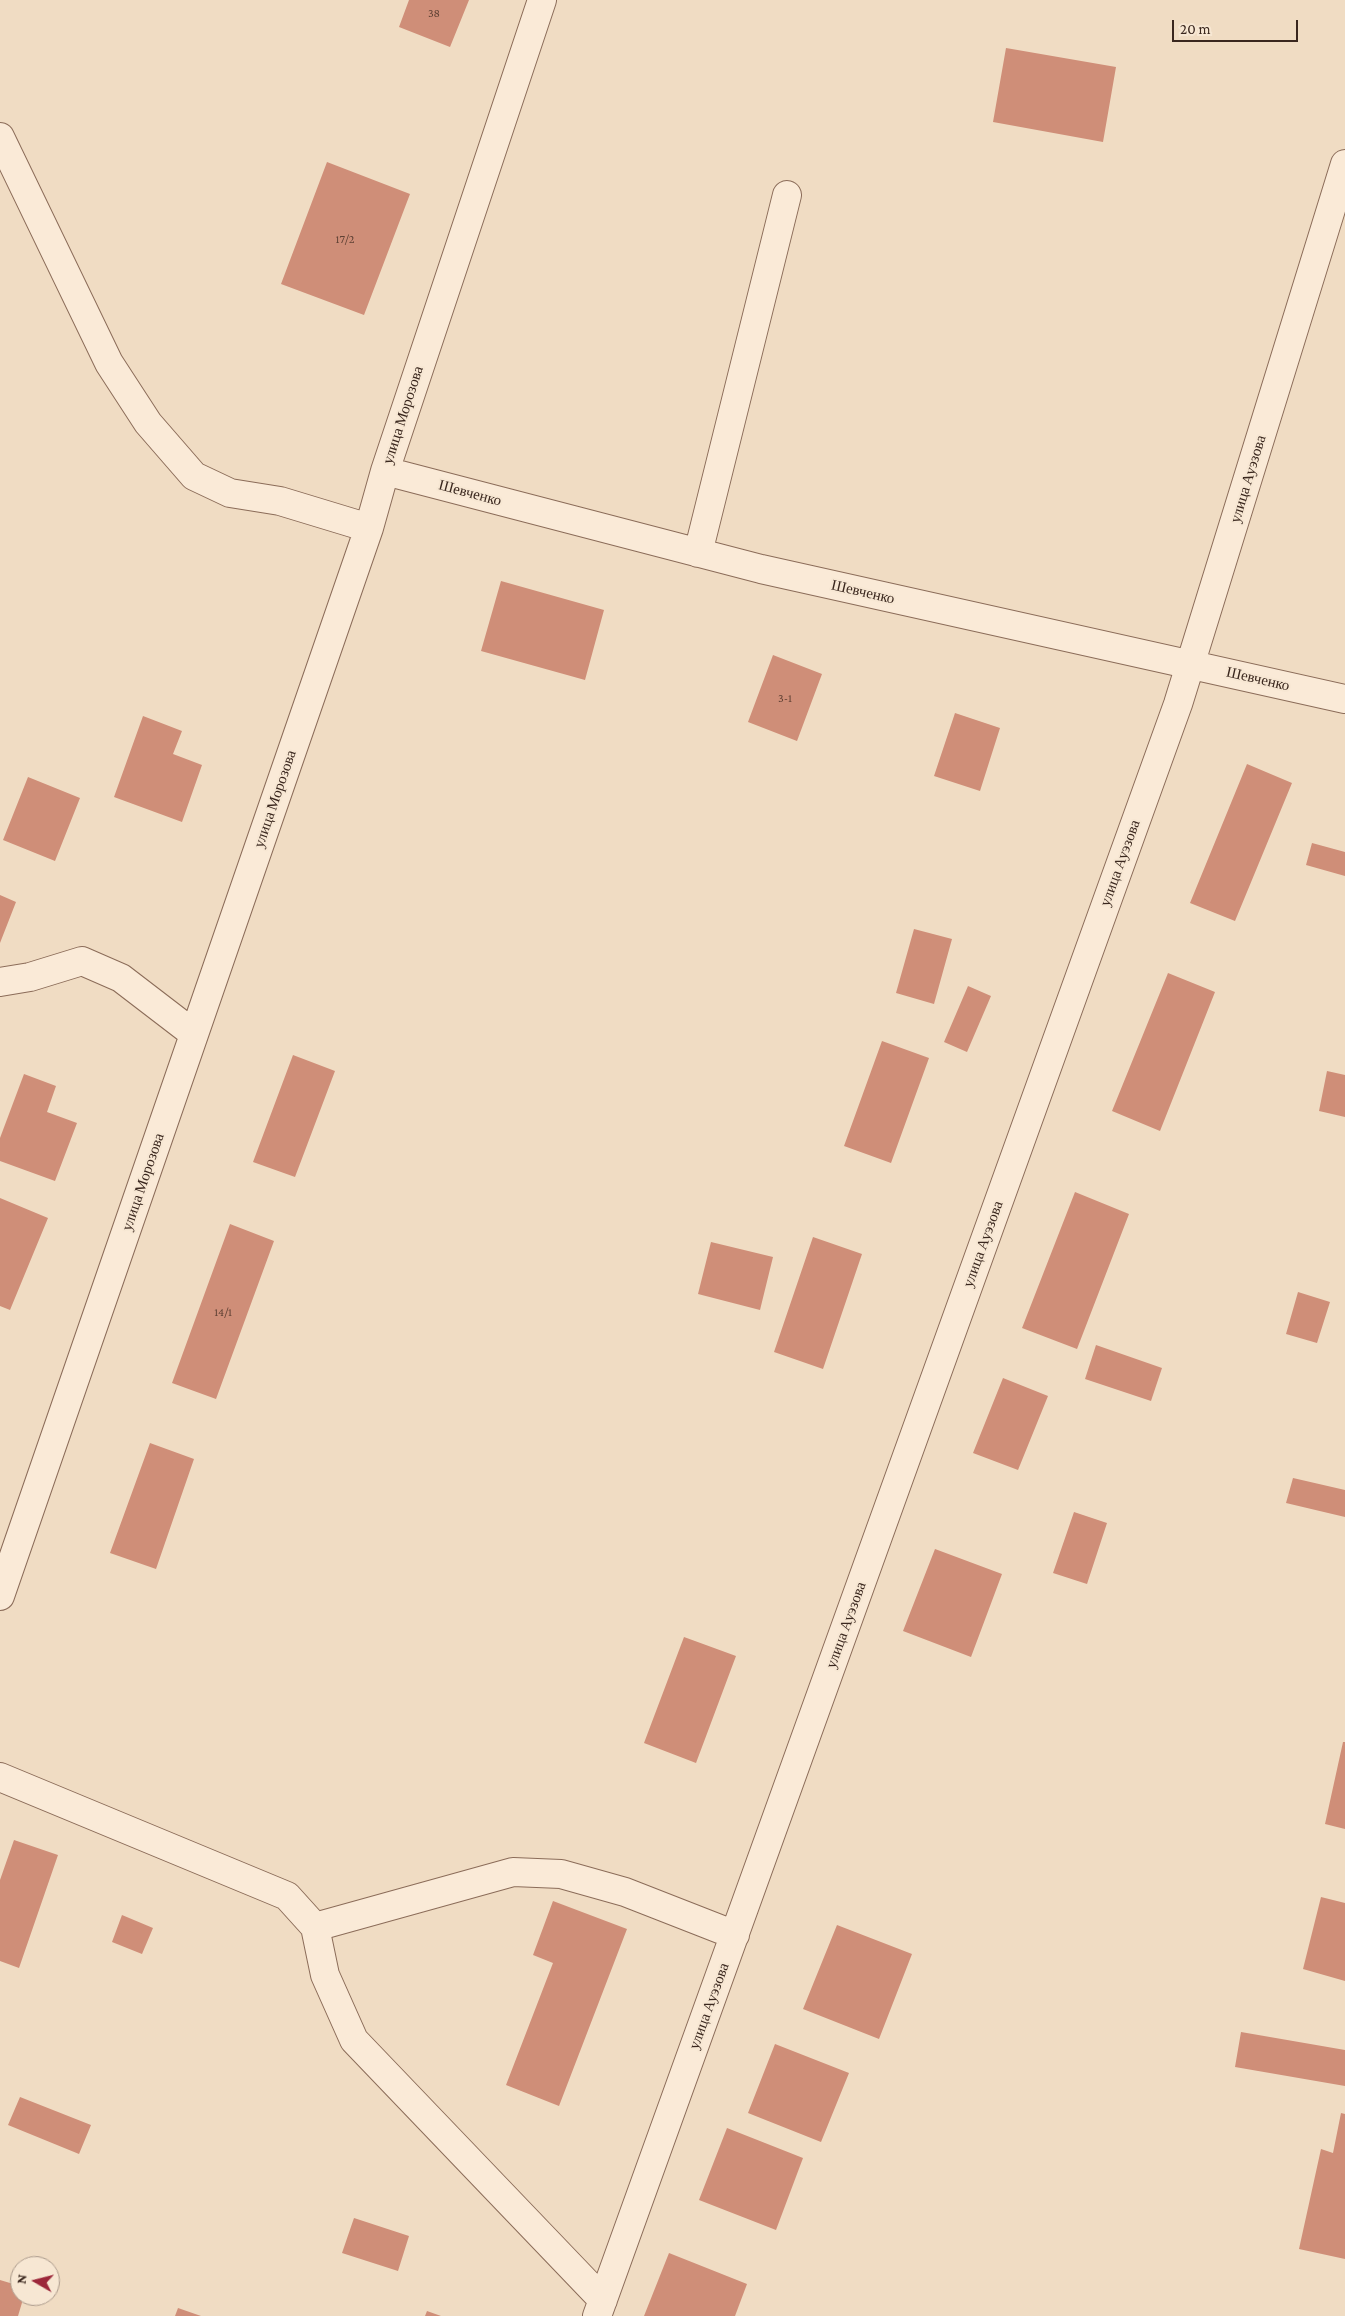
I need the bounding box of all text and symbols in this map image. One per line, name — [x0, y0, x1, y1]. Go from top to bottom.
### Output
house number: 38 — [428, 6, 440, 20]
scale bar — [1175, 10, 1301, 42]
text: 20 m — [1180, 21, 1211, 37]
house number: 17/2 — [336, 232, 354, 246]
street label: улица Морозова — [379, 364, 427, 466]
street label: улица Ауэзова — [1226, 433, 1270, 525]
street label: Шевченко — [436, 476, 504, 510]
street label: Шевченко — [830, 576, 896, 608]
street label: Шевченко — [1225, 663, 1291, 695]
house number: 3-1 — [778, 691, 792, 705]
street label: улица Морозова — [250, 748, 300, 850]
street label: улица Ауэзова — [1096, 817, 1144, 909]
street label: улица Морозова — [118, 1131, 168, 1233]
street label: улица Ауэзова — [959, 1198, 1007, 1290]
house number: 14/1 — [214, 1305, 232, 1319]
street label: улица Ауэзова — [822, 1579, 870, 1671]
street label: улица Ауэзова — [685, 1960, 733, 2052]
north arrow — [10, 2256, 60, 2306]
text: N — [13, 2273, 30, 2285]

